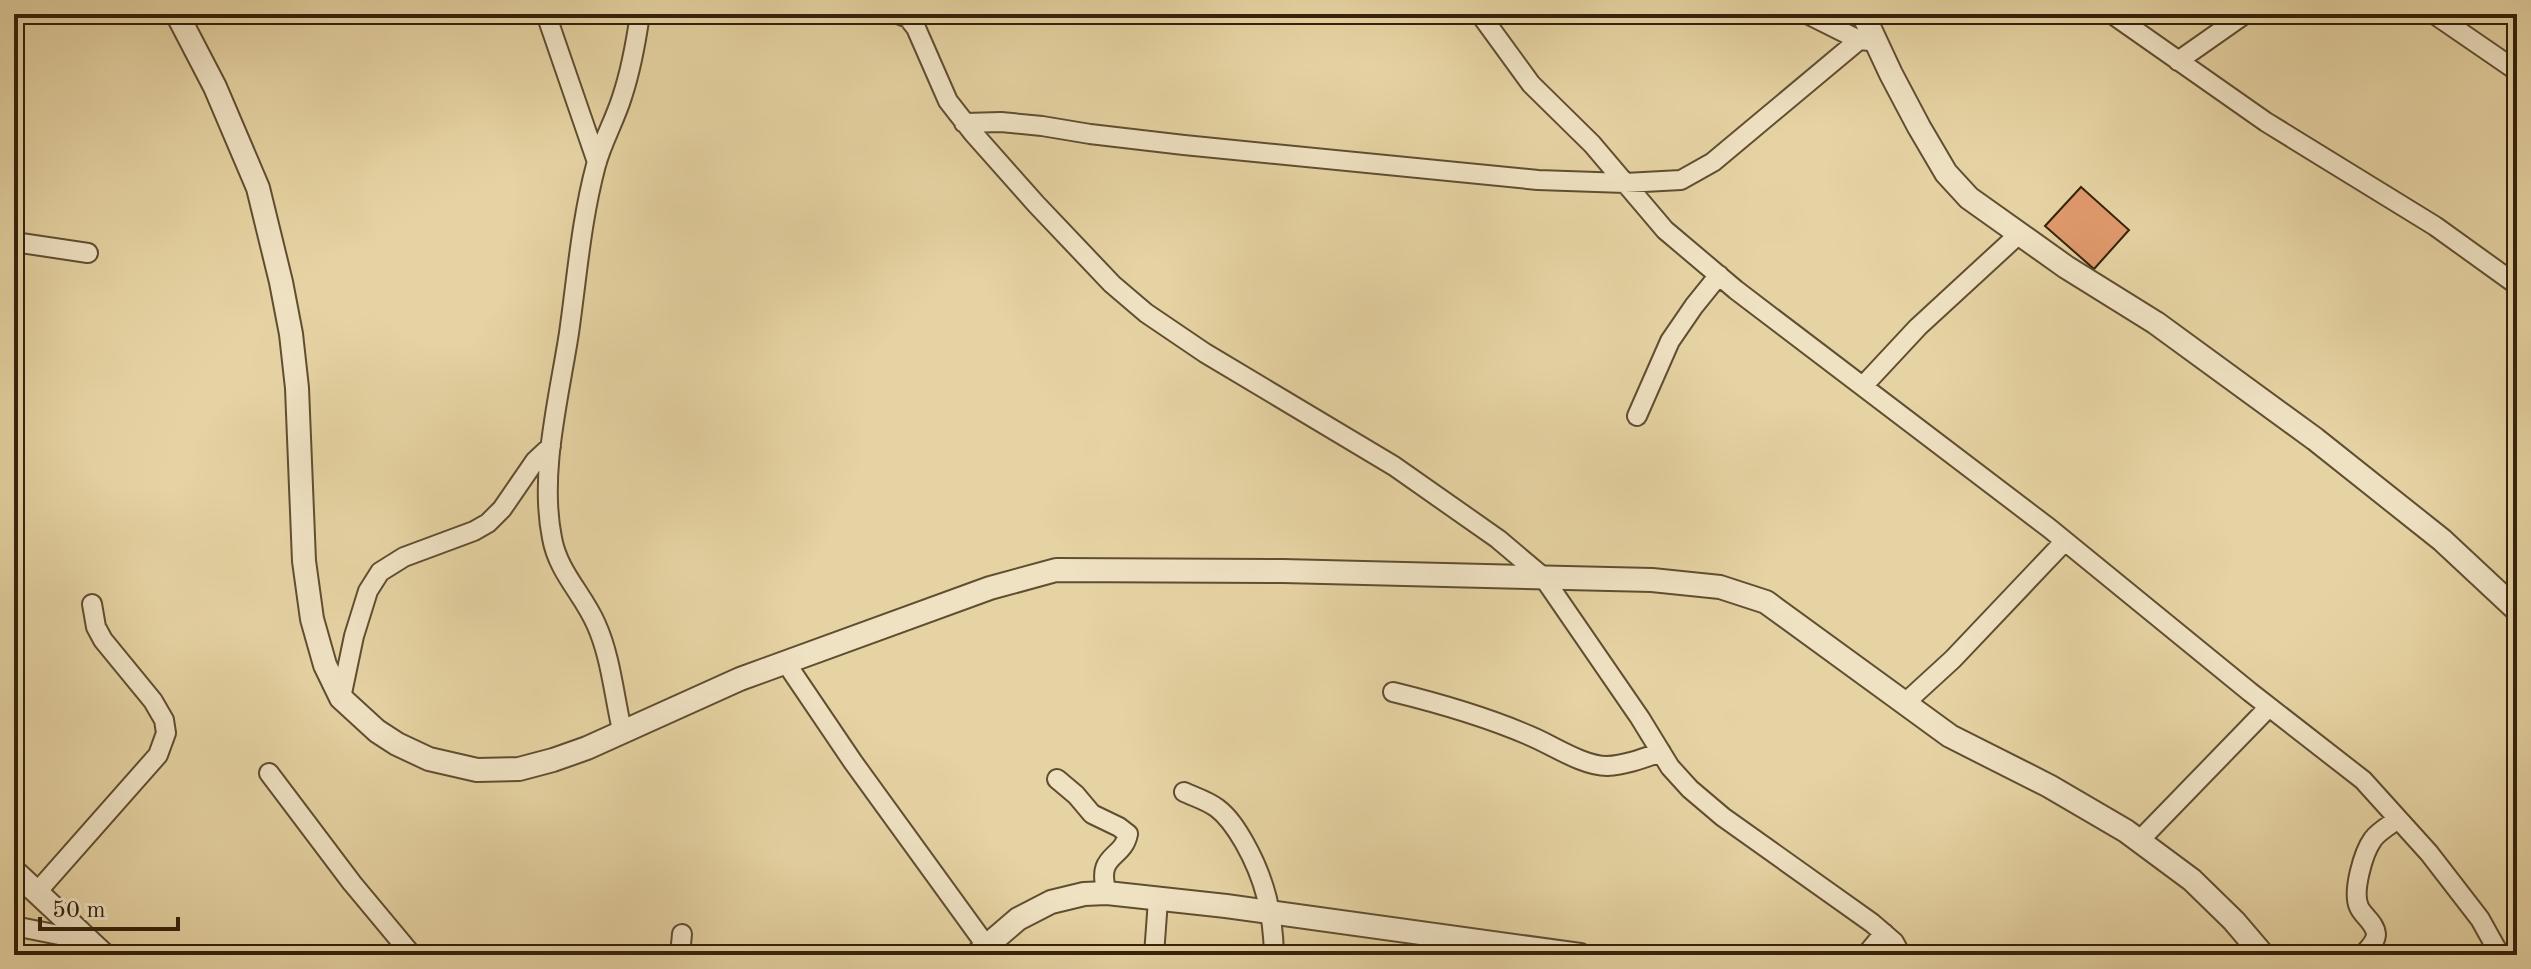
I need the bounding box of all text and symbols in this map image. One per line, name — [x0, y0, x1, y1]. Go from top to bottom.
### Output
scale bar — [40, 881, 178, 931]
text: 50 m — [52, 899, 106, 923]

